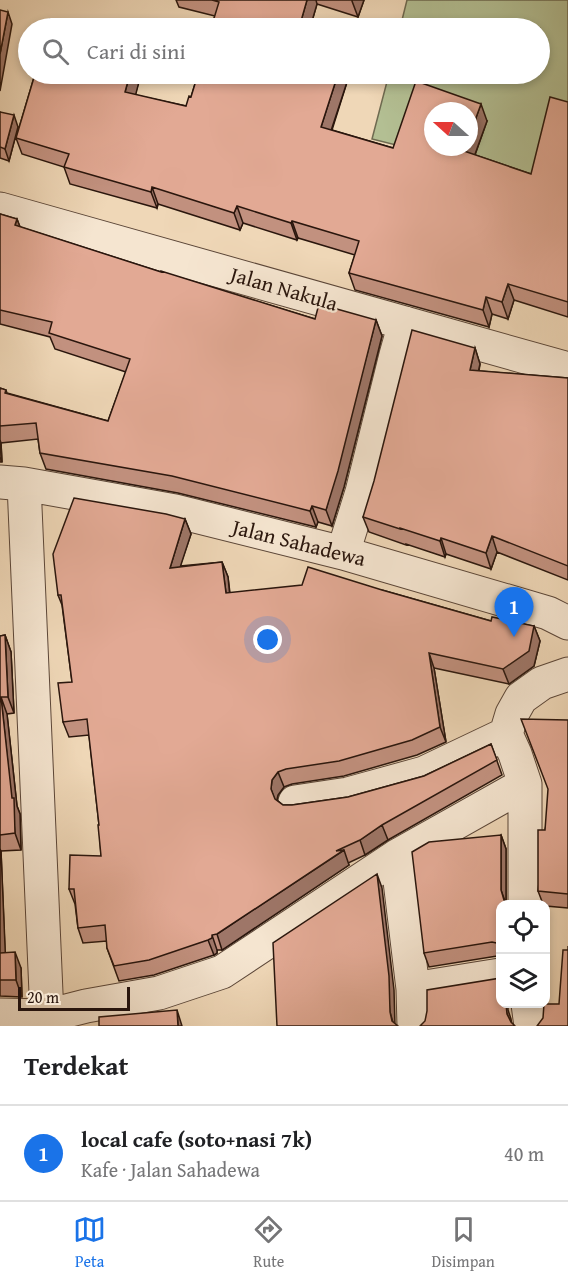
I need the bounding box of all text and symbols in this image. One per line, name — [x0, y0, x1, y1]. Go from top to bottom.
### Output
search box — [18, 18, 550, 84]
icon: search — [39, 35, 72, 68]
text: Cari di sini — [87, 35, 186, 67]
north arrow — [424, 102, 478, 156]
street label: Jalan Nakula — [224, 258, 341, 319]
street label: Jalan Sahadewa — [226, 510, 369, 574]
pin: 1 — [494, 588, 534, 637]
your location — [253, 625, 282, 654]
map controls — [496, 900, 550, 1008]
button: locate — [496, 900, 550, 954]
button: layers — [496, 954, 550, 1008]
scale bar — [18, 984, 130, 1012]
text: 20 m — [27, 985, 59, 1009]
text: Terdekat — [24, 1046, 128, 1085]
text: local cafe (soto+nasi 7k) — [81, 1123, 312, 1155]
text: 1 — [38, 1139, 49, 1168]
text: 40 m — [504, 1139, 544, 1168]
text: Kafe · Jalan Sahadewa — [81, 1155, 260, 1184]
tab: Peta — [73, 1213, 106, 1273]
tab: Rute — [252, 1213, 285, 1273]
tab: Disimpan — [432, 1213, 495, 1273]

